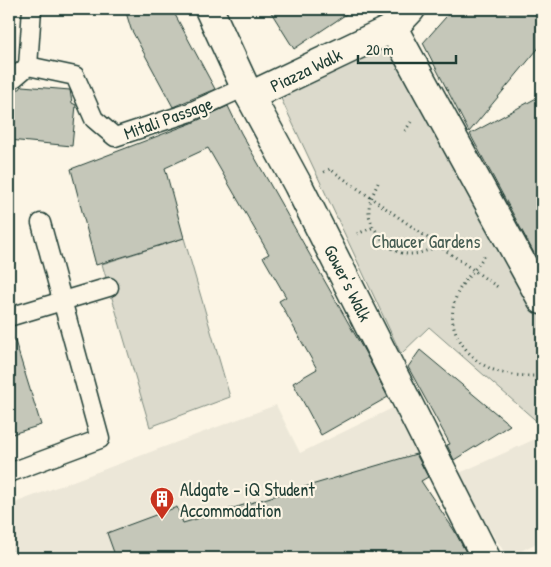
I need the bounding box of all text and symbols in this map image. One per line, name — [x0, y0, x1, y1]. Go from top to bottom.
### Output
scale bar — [358, 32, 456, 64]
text: 20 m — [366, 39, 393, 60]
street label: Piazza Walk — [266, 42, 346, 98]
street label: Mitali Passage — [120, 90, 216, 146]
park label: Chaucer Gardens — [372, 229, 480, 254]
street label: Gower's Walk — [318, 240, 378, 326]
place label: Aldgate - iQ Student Accommodation — [180, 477, 316, 523]
building icon: Aldgate - iQ Student Accommodation — [149, 486, 175, 520]

